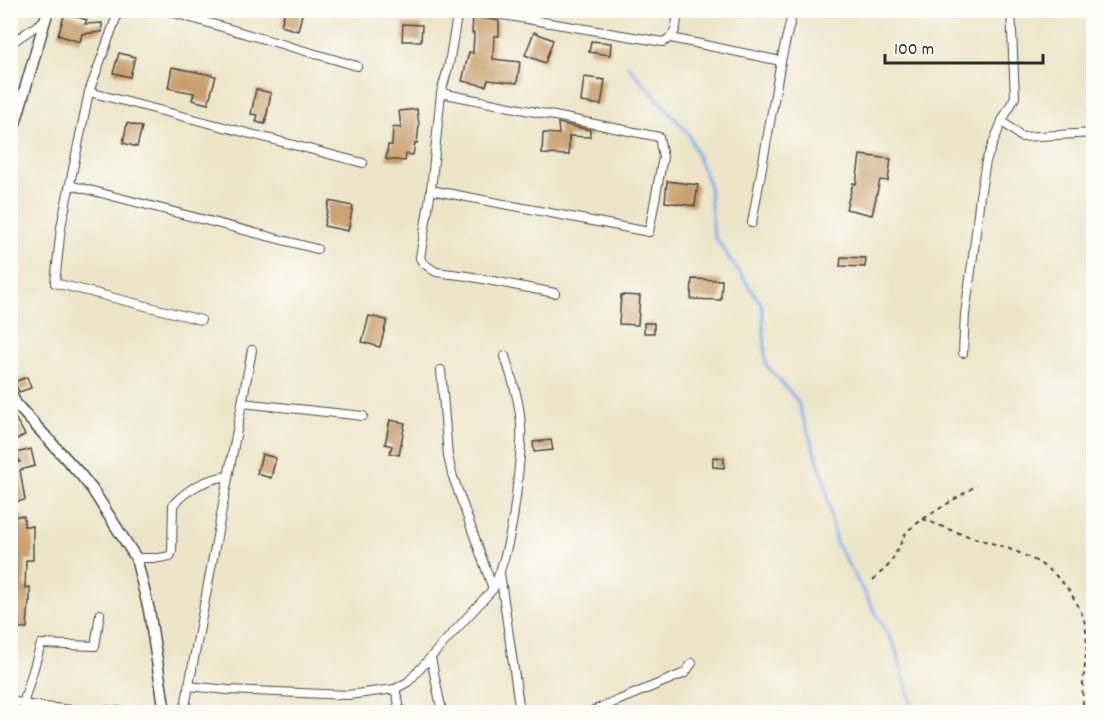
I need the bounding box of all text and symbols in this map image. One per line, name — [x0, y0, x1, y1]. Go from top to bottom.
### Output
scale bar — [885, 27, 1042, 65]
text: 100 m — [894, 38, 934, 63]

